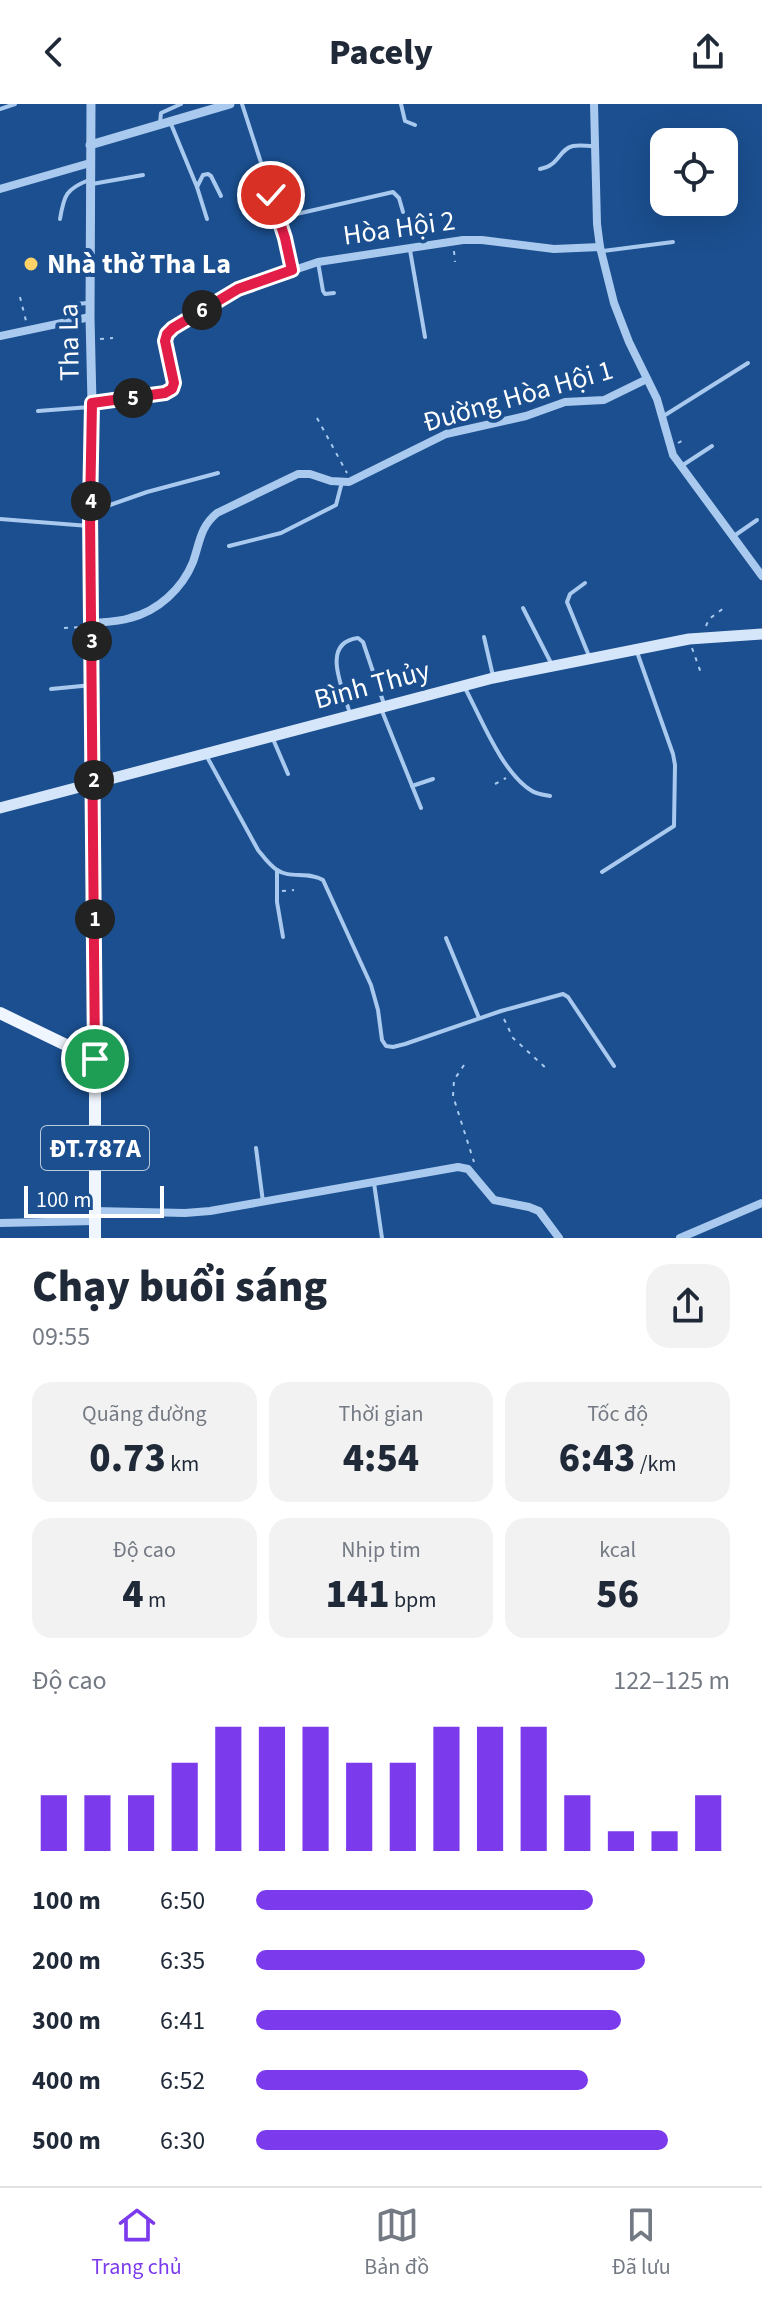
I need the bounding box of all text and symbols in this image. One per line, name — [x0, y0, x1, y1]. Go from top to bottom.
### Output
text: Pacely — [329, 27, 433, 78]
icon: back — [32, 30, 76, 74]
icon: share — [686, 30, 730, 74]
map controls — [650, 128, 738, 216]
button: locate — [650, 128, 738, 216]
pin — [237, 161, 305, 229]
icon: check — [249, 173, 293, 217]
street label: Hòa Hội 2 — [340, 200, 458, 256]
place label: Nhà thờ Tha La — [47, 244, 231, 284]
marker: Nhà thờ Tha La — [22, 255, 40, 273]
pin: 6 — [182, 290, 222, 330]
text: 6 — [196, 294, 208, 326]
street label: Tha La — [48, 303, 90, 381]
street label: Đường Hòa Hội 1 — [418, 350, 618, 442]
pin: 5 — [113, 378, 153, 418]
text: 5 — [127, 382, 139, 414]
pin: 4 — [71, 481, 111, 521]
text: 4 — [85, 485, 97, 517]
pin: 3 — [72, 621, 112, 661]
text: 3 — [86, 625, 98, 657]
street label: Bình Thủy — [310, 650, 434, 720]
pin: 2 — [74, 760, 114, 800]
text: 2 — [88, 764, 100, 796]
pin: 1 — [75, 899, 115, 939]
text: 1 — [89, 903, 101, 935]
pin — [61, 1025, 129, 1093]
icon: arrive — [73, 1037, 117, 1081]
road number: ĐT.787A — [41, 1126, 149, 1170]
scale bar — [24, 1182, 164, 1218]
text: 100 m — [36, 1184, 91, 1216]
text: Chạy buổi sáng — [32, 1256, 327, 1319]
button: share — [646, 1264, 730, 1348]
text: 09:55 — [32, 1318, 90, 1355]
text: Quãng đường — [82, 1398, 207, 1430]
text: Thời gian — [338, 1398, 424, 1430]
text: Tốc độ — [587, 1398, 648, 1430]
text: 0.73 — [89, 1430, 166, 1487]
text: 4:54 — [343, 1430, 419, 1487]
text: 6:43 — [559, 1430, 635, 1487]
text: km — [166, 1448, 199, 1480]
text: /km — [635, 1448, 677, 1480]
text: Độ cao — [113, 1534, 176, 1566]
text: Nhịp tim — [341, 1534, 421, 1566]
text: kcal — [599, 1534, 636, 1566]
text: 4 — [122, 1566, 144, 1623]
text: 141 — [325, 1566, 390, 1623]
text: 56 — [596, 1566, 639, 1623]
text: m — [144, 1584, 166, 1616]
text: bpm — [390, 1584, 437, 1616]
text: Độ cao — [32, 1662, 107, 1699]
text: 122–125 m — [613, 1662, 730, 1699]
text: 100 m — [32, 1882, 101, 1919]
text: 6:50 — [160, 1882, 205, 1919]
text: 200 m — [32, 1942, 101, 1979]
text: 6:35 — [160, 1942, 205, 1979]
text: 300 m — [32, 2002, 101, 2039]
text: 6:41 — [160, 2002, 205, 2039]
text: 400 m — [32, 2062, 101, 2099]
text: 6:52 — [160, 2062, 205, 2099]
text: 500 m — [32, 2122, 101, 2159]
text: 6:30 — [160, 2122, 205, 2159]
tab: Trang chủ — [91, 2203, 182, 2283]
tab: Bản đồ — [364, 2203, 429, 2283]
tab: Đã lưu — [612, 2203, 671, 2283]

